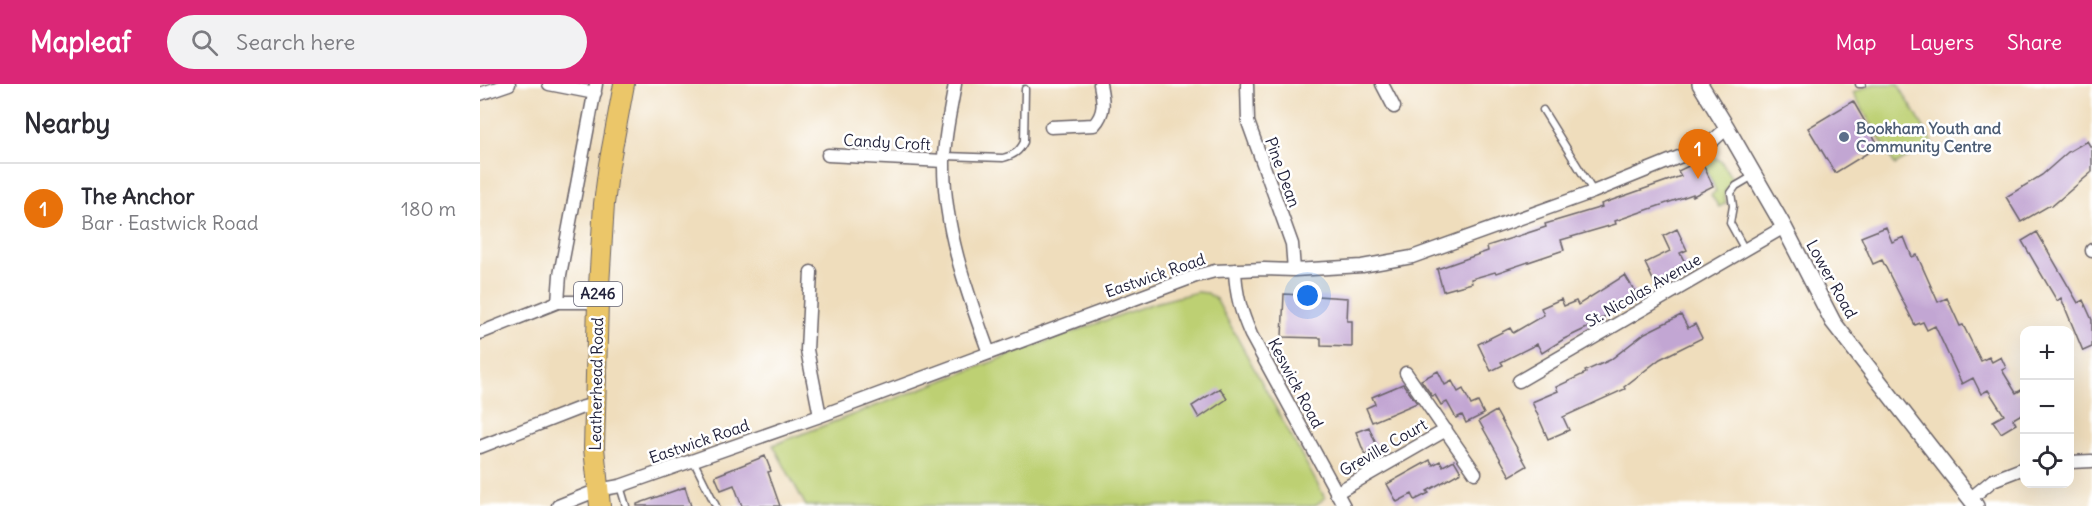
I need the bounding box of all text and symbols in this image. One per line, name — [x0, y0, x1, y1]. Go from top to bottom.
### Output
search box — [167, 15, 587, 69]
text: Mapleaf — [30, 24, 131, 60]
icon: search — [188, 26, 221, 59]
text: Search here — [236, 28, 355, 56]
text: Map — [1836, 29, 1876, 56]
text: Layers — [1909, 29, 1974, 56]
text: Share — [2007, 29, 2062, 56]
text: Nearby — [24, 107, 110, 140]
place label: Bookham Youth and Community Centre — [1856, 118, 2002, 157]
street label: Candy Croft — [843, 130, 932, 154]
pin: 1 — [1678, 130, 1718, 179]
marker: Bookham Youth and Community Centre — [1837, 130, 1851, 144]
street label: Pine Dean — [1261, 134, 1305, 210]
text: The Anchor — [81, 182, 194, 210]
text: 1 — [40, 196, 47, 221]
text: 180 m — [401, 196, 456, 221]
text: Bar · Eastwick Road — [81, 210, 259, 235]
street label: Lower Road — [1802, 236, 1862, 322]
street label: Eastwick Road — [1102, 248, 1208, 302]
street label: St. Nicolas Avenue — [1582, 249, 1704, 331]
your location — [1293, 281, 1322, 310]
road number: A246 — [574, 282, 622, 306]
street label: Leatherhead Road — [585, 317, 607, 451]
map controls — [2020, 326, 2074, 488]
button: + — [2020, 326, 2074, 380]
street label: Keswick Road — [1264, 335, 1328, 431]
button: − — [2020, 380, 2074, 434]
street label: Eastwick Road — [646, 414, 752, 468]
street label: Greville Court — [1336, 414, 1431, 480]
button: locate — [2020, 434, 2074, 488]

